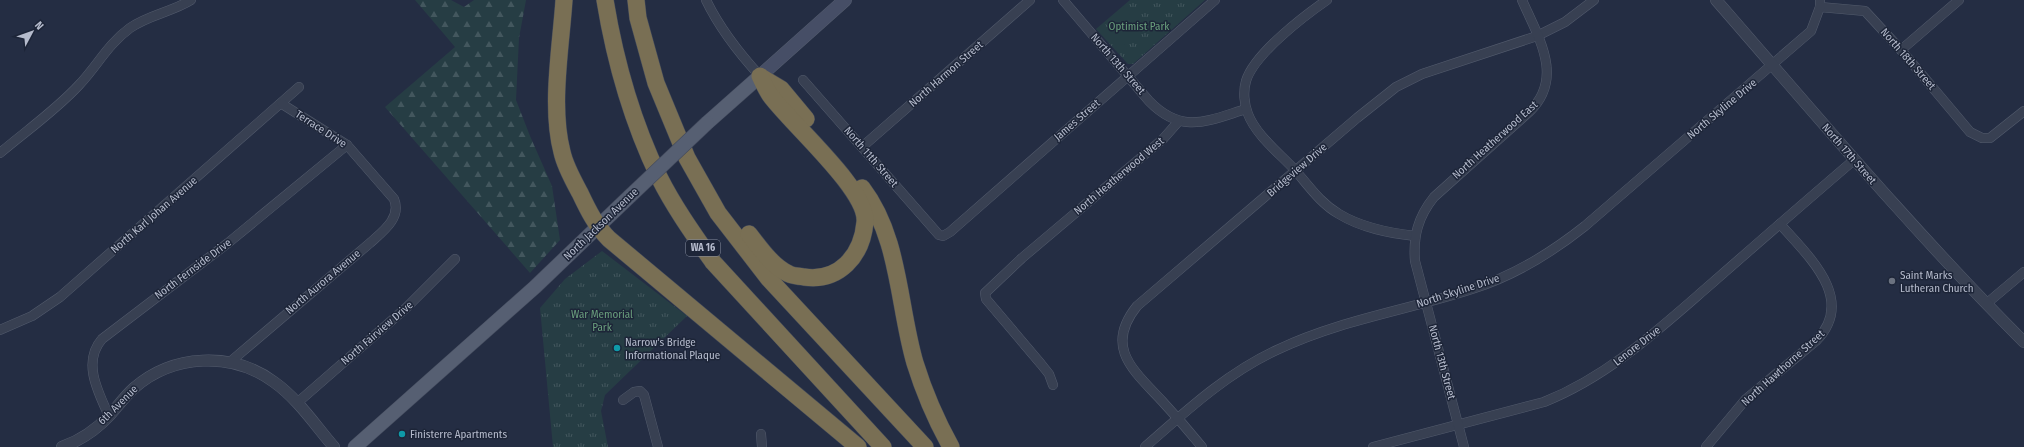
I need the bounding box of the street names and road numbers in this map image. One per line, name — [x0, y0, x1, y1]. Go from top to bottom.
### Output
street label: North 18th Street — [1878, 26, 1938, 93]
street label: North 13th Street — [1088, 31, 1148, 97]
street label: North Harmon Street — [906, 38, 986, 110]
street label: North Skyline Drive — [1685, 76, 1759, 142]
street label: James Street — [1051, 96, 1103, 143]
street label: North Heatherwood East — [1450, 98, 1541, 182]
street label: Terrace Drive — [293, 108, 349, 150]
street label: North 17th Street — [1819, 121, 1879, 187]
street label: North 11th Street — [841, 124, 901, 190]
street label: North Heatherwood West — [1071, 134, 1167, 217]
street label: Bridgeview Drive — [1264, 140, 1330, 200]
street label: North Karl Johan Avenue — [108, 174, 200, 256]
street label: North Jackson Avenue — [561, 185, 641, 263]
street label: North Fernside Drive — [152, 236, 234, 302]
road number: WA 16 — [686, 240, 720, 256]
street label: North Aurora Avenue — [283, 247, 363, 317]
street label: North Skyline Drive — [1415, 271, 1501, 311]
street label: North Fairview Drive — [339, 298, 415, 368]
street label: North 13th Street — [1426, 323, 1458, 401]
street label: Lenore Drive — [1611, 323, 1663, 369]
street label: North Hawthorne Street — [1739, 327, 1828, 409]
street label: 6th Avenue — [96, 383, 140, 427]

